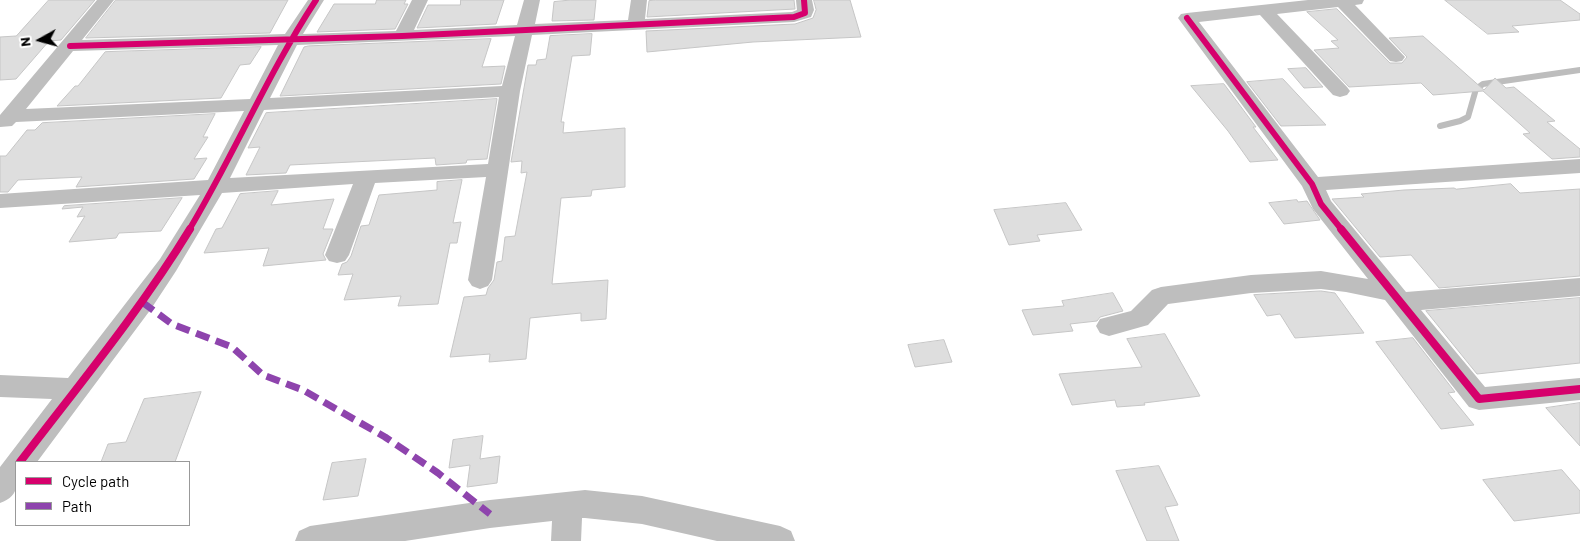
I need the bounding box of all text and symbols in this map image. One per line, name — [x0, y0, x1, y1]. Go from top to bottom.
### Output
north arrow — [15, 15, 65, 65]
text: N — [16, 36, 34, 48]
legend — [15, 461, 190, 526]
text: Cycle path — [62, 472, 129, 490]
text: Path — [62, 497, 92, 515]

